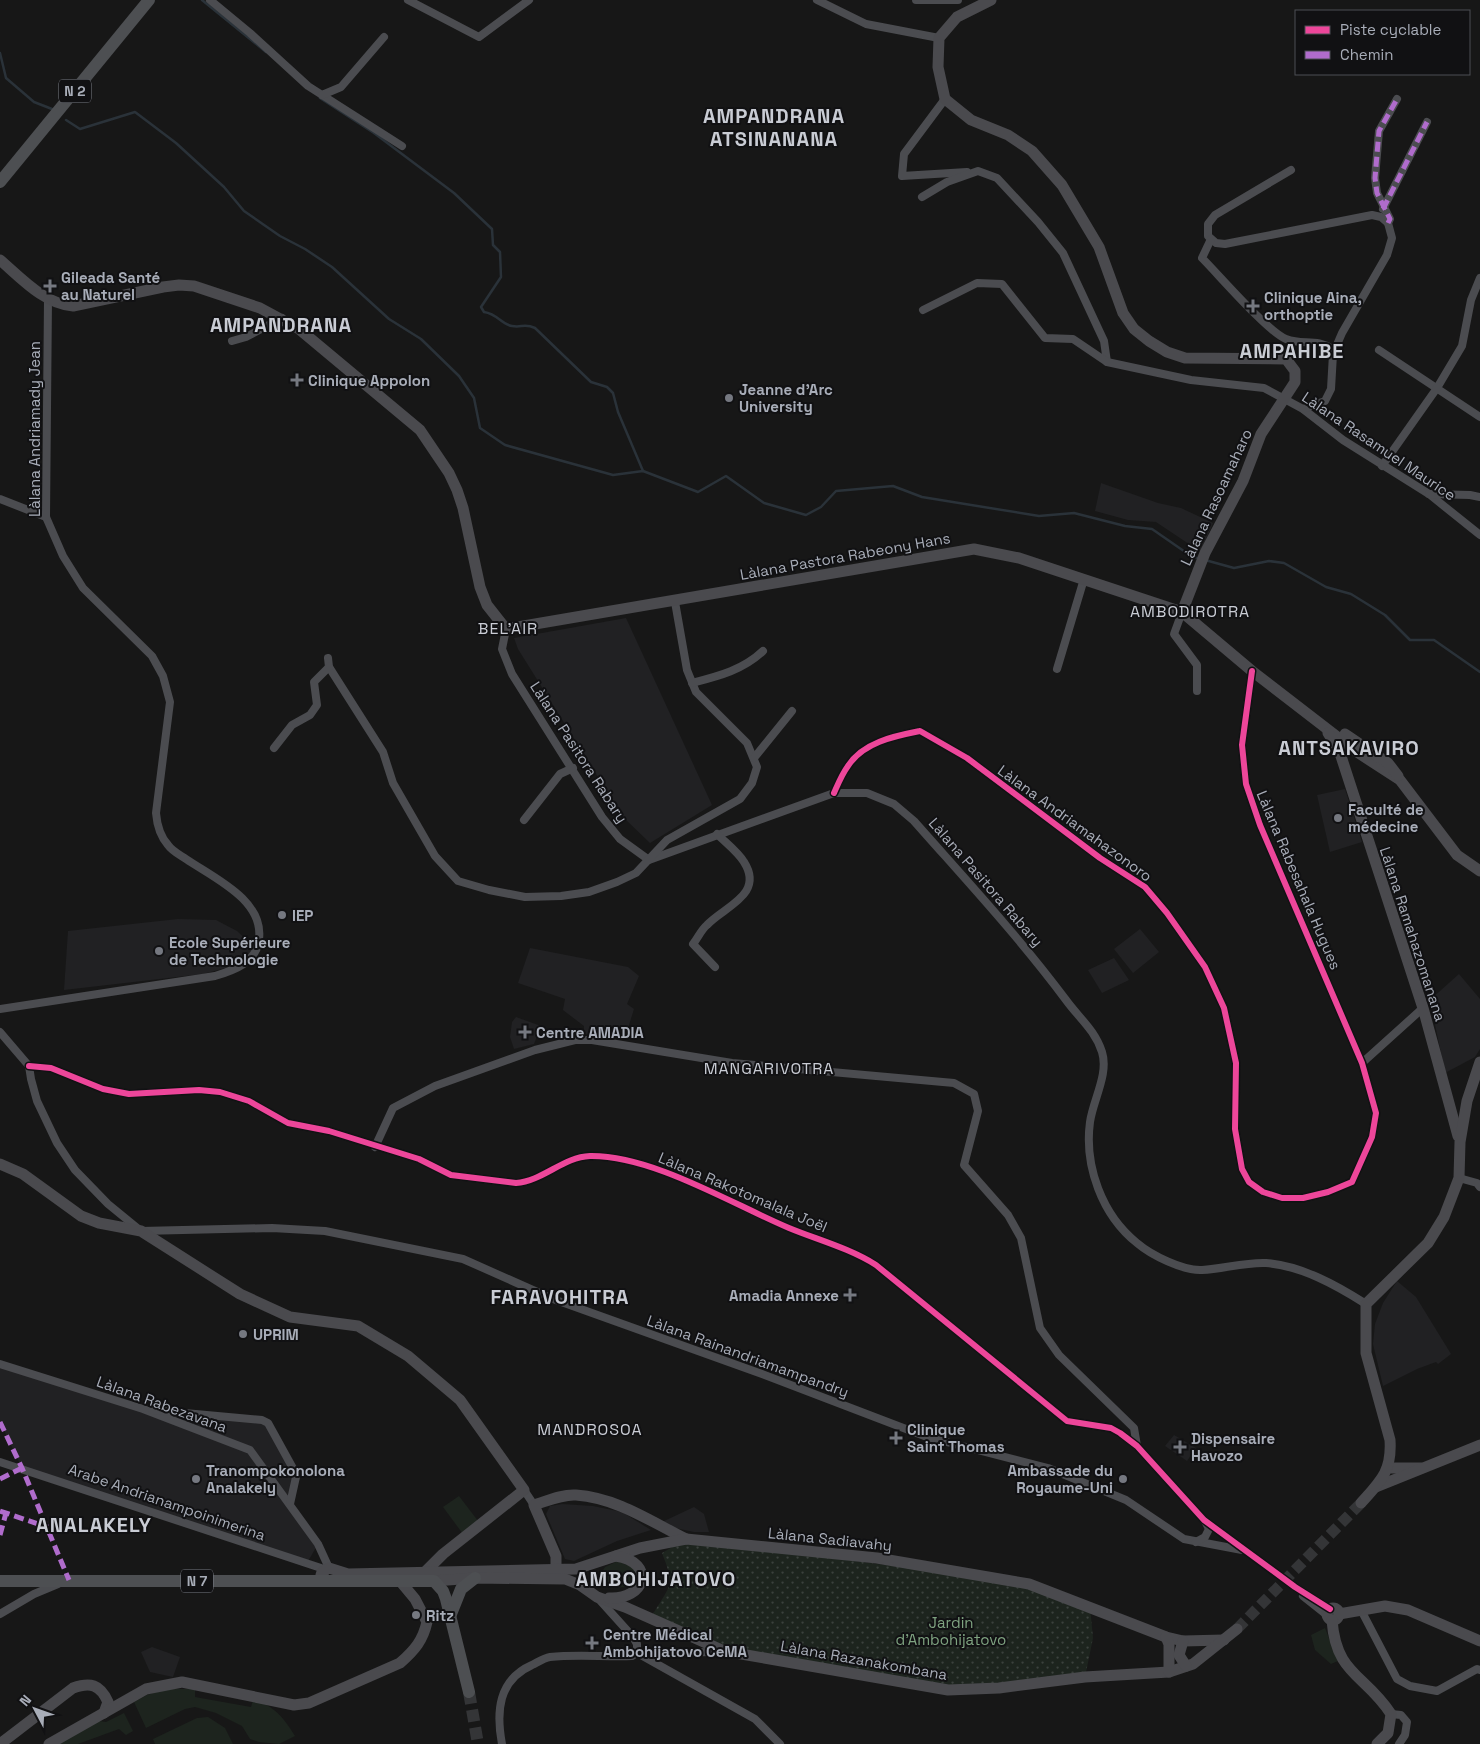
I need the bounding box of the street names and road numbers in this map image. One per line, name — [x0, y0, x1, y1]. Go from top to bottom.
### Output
road number: N 2 — [59, 80, 91, 102]
street label: Làlana Andriamady Jean — [25, 341, 44, 517]
street label: Làlana Rasamuel Maurice — [1298, 387, 1460, 505]
street label: Làlana Rasoamaharo — [1176, 426, 1256, 568]
street label: Làlana Pastora Rabeony Hans — [738, 528, 952, 584]
street label: Làlana Pasitora Rabary — [526, 678, 632, 826]
street label: Làlana Andriamahazonoro — [994, 761, 1156, 885]
street label: Làlana Rabesahala Hugues — [1253, 788, 1345, 972]
street label: Làlana Pasitora Rabary — [925, 814, 1047, 950]
street label: Làlana Ramahazomanana — [1376, 844, 1450, 1024]
street label: Làlana Rakotomalala Joël — [656, 1148, 830, 1236]
street label: Làlana Rainandriamampandry — [644, 1311, 852, 1401]
street label: Làlana Rabezavana — [94, 1372, 230, 1437]
street label: Arabe Andrianampoinimerina — [66, 1459, 268, 1545]
street label: Làlana Sadiavahy — [767, 1523, 893, 1555]
road number: N 7 — [181, 1570, 213, 1592]
street label: Làlana Razanakombana — [779, 1636, 949, 1684]

